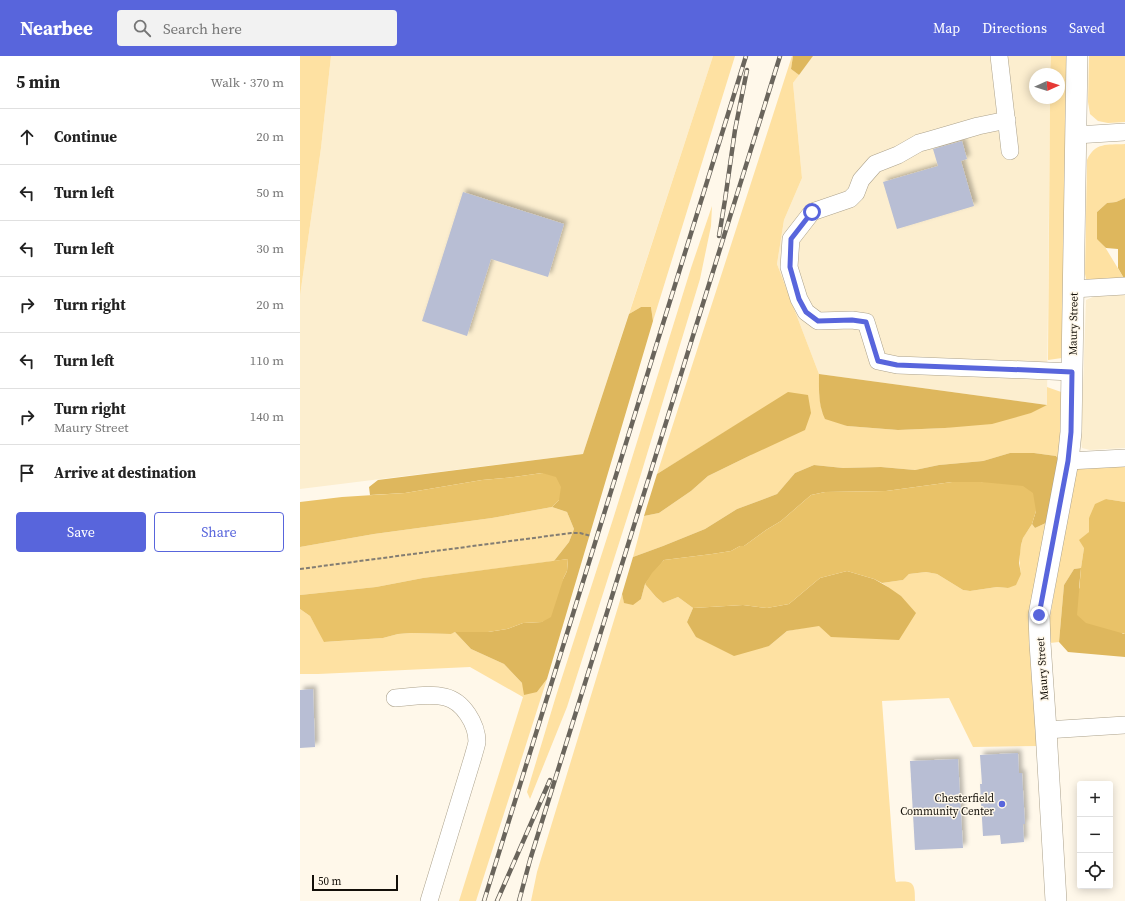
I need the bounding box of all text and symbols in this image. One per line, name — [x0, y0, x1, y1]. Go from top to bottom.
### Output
search box — [117, 10, 397, 46]
text: Nearbee — [20, 15, 93, 41]
icon: search — [131, 17, 153, 39]
text: Search here — [163, 18, 242, 39]
text: Map — [933, 18, 960, 38]
text: Directions — [982, 18, 1047, 38]
text: Saved — [1069, 18, 1105, 38]
north arrow — [1029, 68, 1065, 104]
text: 5 min — [16, 70, 60, 94]
text: Walk · 370 m — [211, 74, 284, 91]
icon: ahead — [16, 126, 38, 148]
text: Continue — [54, 126, 117, 147]
text: 20 m — [256, 128, 284, 145]
icon: left — [16, 182, 38, 204]
text: Turn left — [54, 182, 114, 203]
text: 50 m — [256, 184, 284, 201]
route start — [803, 203, 821, 221]
icon: left — [16, 238, 38, 260]
text: Turn left — [54, 238, 114, 259]
text: 30 m — [256, 240, 284, 257]
street label: Maury Street — [1065, 292, 1082, 356]
icon: right — [16, 294, 38, 316]
text: Turn right — [54, 294, 126, 315]
text: 20 m — [256, 296, 284, 313]
icon: left — [16, 350, 38, 372]
text: Turn left — [54, 350, 114, 371]
text: 110 m — [250, 352, 284, 369]
text: Turn right — [54, 398, 126, 419]
icon: right — [16, 406, 38, 428]
text: 140 m — [250, 408, 284, 425]
text: Maury Street — [54, 419, 129, 436]
icon: arrive — [16, 462, 38, 484]
text: Arrive at destination — [54, 462, 196, 483]
button: Save — [16, 512, 146, 552]
button: Share — [154, 512, 284, 552]
route end — [1030, 606, 1048, 624]
street label: Maury Street — [1033, 637, 1052, 701]
map controls — [1077, 781, 1113, 889]
button: + — [1077, 781, 1113, 817]
place label: Chesterfield Community Center — [900, 791, 995, 819]
marker: Chesterfield Community Center — [997, 799, 1007, 809]
button: − — [1077, 817, 1113, 853]
button: locate — [1077, 853, 1113, 889]
scale bar — [312, 873, 398, 892]
text: 50 m — [318, 874, 341, 889]

